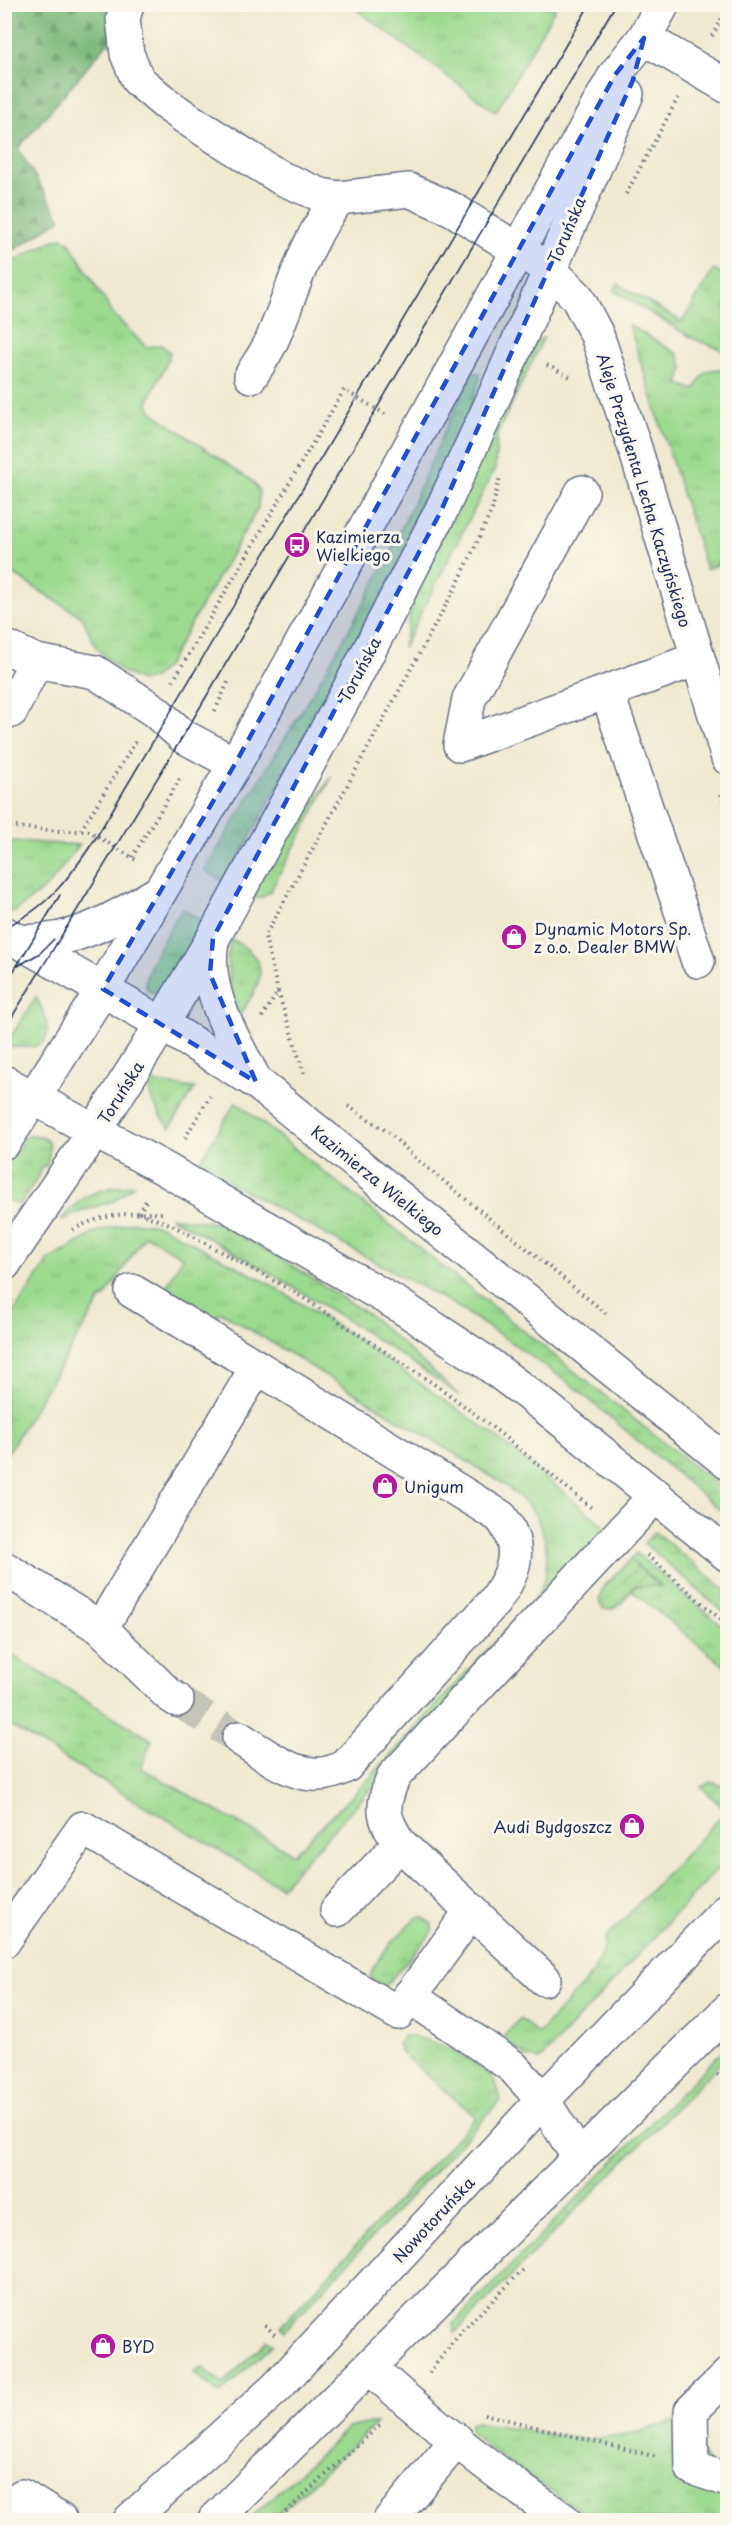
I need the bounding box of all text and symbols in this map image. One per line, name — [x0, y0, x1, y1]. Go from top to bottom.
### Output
street label: Toruńska — [541, 193, 591, 267]
street label: Aleje Prezydenta Lecha Kaczyńskiego — [592, 350, 698, 630]
place label: Kazimierza Wielkiego — [316, 524, 400, 566]
bus stop icon: Kazimierza Wielkiego — [282, 530, 312, 560]
street label: Toruńska — [332, 632, 386, 706]
place label: Dynamic Motors Sp. z o.o. Dealer BMW — [534, 916, 691, 958]
shop icon: Dynamic Motors Sp. z o.o. Dealer BMW — [499, 922, 529, 952]
street label: Toruńska — [91, 1056, 149, 1128]
street label: Kazimierza Wielkiego — [307, 1119, 449, 1241]
shop icon: Unigum — [370, 1471, 400, 1501]
place label: Unigum — [404, 1474, 464, 1498]
shop icon: Audi Bydgoszcz — [617, 1811, 647, 1841]
place label: Audi Bydgoszcz — [493, 1814, 612, 1838]
street label: Nowotoruńska — [387, 2171, 479, 2267]
shop icon: BYD — [88, 2331, 118, 2361]
place label: BYD — [122, 2334, 155, 2358]

